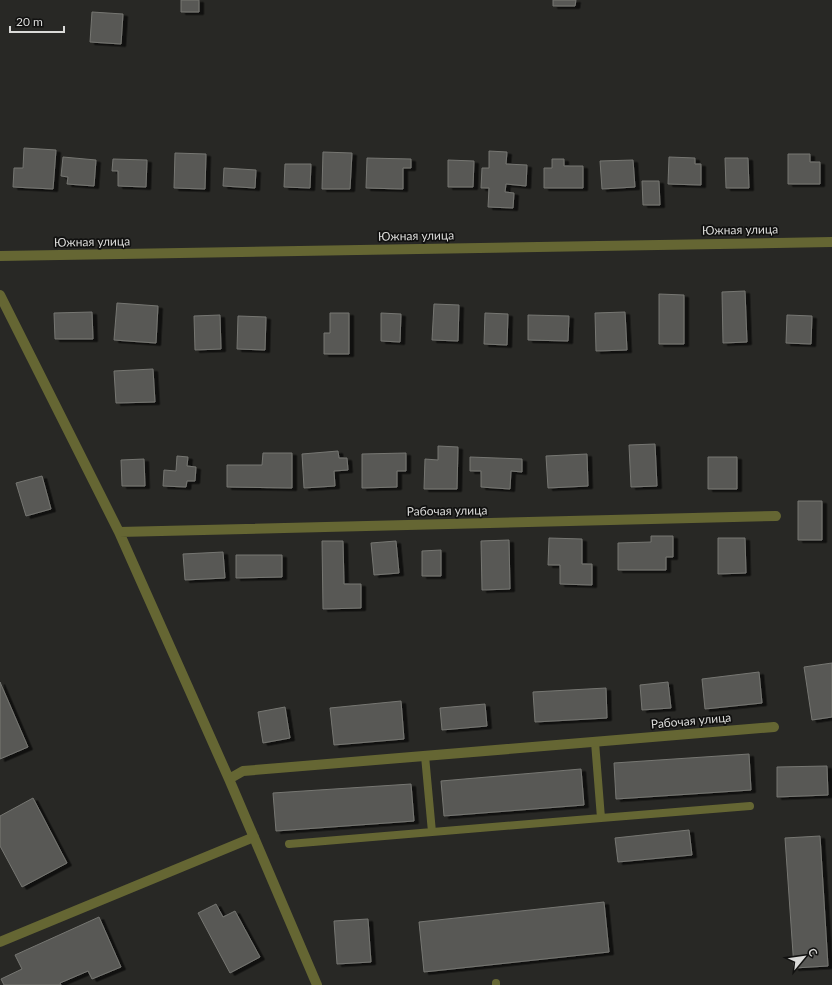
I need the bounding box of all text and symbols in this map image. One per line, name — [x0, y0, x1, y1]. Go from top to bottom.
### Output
scale bar — [10, 8, 64, 34]
text: 20 m — [16, 14, 43, 29]
street label: Южная улица — [702, 221, 778, 238]
street label: Южная улица — [378, 227, 454, 244]
street label: Южная улица — [54, 233, 130, 250]
street label: Рабочая улица — [407, 502, 488, 519]
street label: Рабочая улица — [650, 710, 732, 731]
north arrow — [784, 937, 824, 977]
text: С — [806, 946, 821, 959]

